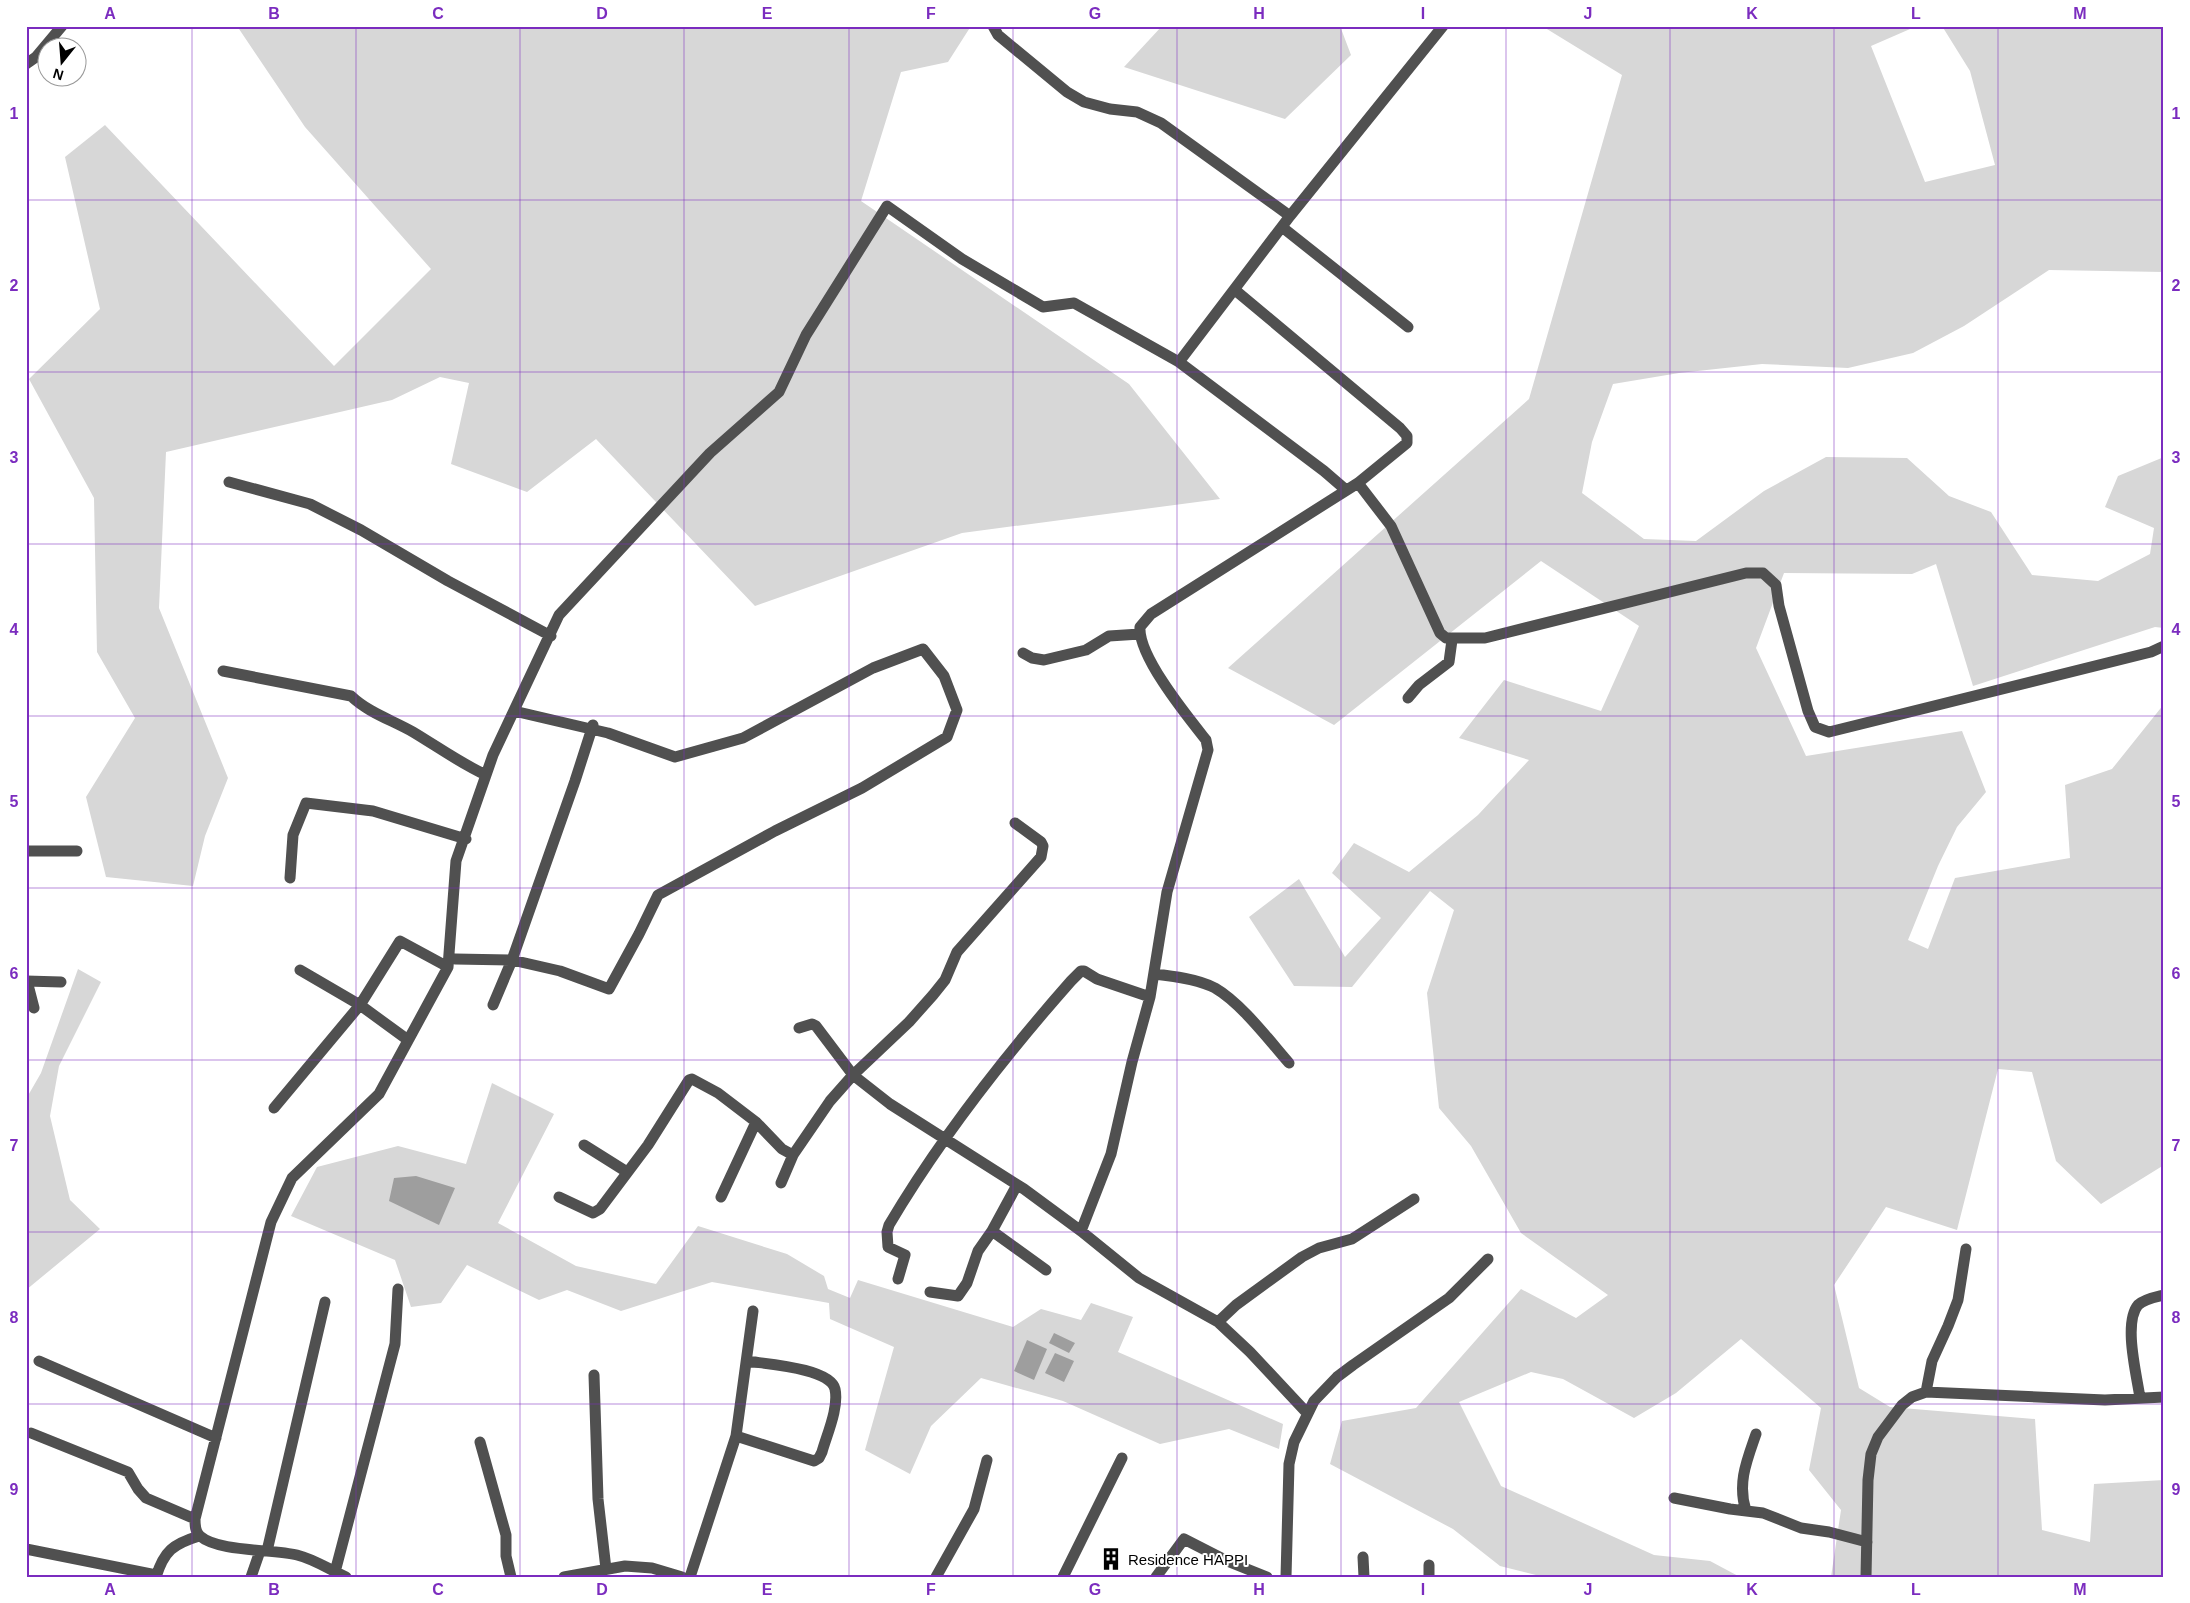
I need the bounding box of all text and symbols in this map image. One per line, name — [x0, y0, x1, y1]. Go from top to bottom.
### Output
text: A — [104, 5, 116, 22]
text: B — [268, 5, 280, 22]
text: C — [432, 5, 444, 22]
text: D — [596, 5, 608, 22]
text: E — [762, 5, 773, 22]
text: F — [926, 5, 936, 22]
text: G — [1089, 5, 1101, 22]
text: H — [1253, 5, 1265, 22]
text: I — [1421, 5, 1425, 22]
text: J — [1584, 5, 1592, 22]
text: K — [1746, 5, 1758, 22]
text: L — [1911, 5, 1921, 22]
text: M — [2073, 5, 2087, 22]
north arrow — [38, 38, 88, 88]
text: N — [51, 65, 65, 84]
text: 1 — [10, 105, 19, 122]
text: 1 — [2172, 105, 2181, 122]
text: 2 — [10, 277, 19, 294]
text: 2 — [2172, 277, 2181, 294]
text: 3 — [10, 449, 19, 466]
text: 3 — [2172, 449, 2181, 466]
text: 4 — [10, 621, 19, 638]
text: 4 — [2172, 621, 2181, 638]
text: 5 — [10, 793, 19, 810]
text: 5 — [2172, 793, 2181, 810]
text: 6 — [10, 965, 19, 982]
text: 6 — [2172, 965, 2181, 982]
text: 7 — [10, 1137, 19, 1154]
text: 7 — [2172, 1137, 2181, 1154]
text: 8 — [10, 1309, 19, 1326]
text: 8 — [2172, 1309, 2181, 1326]
text: 9 — [10, 1481, 19, 1498]
text: 9 — [2172, 1481, 2181, 1498]
building icon: Residence HAPPI — [1098, 1546, 1124, 1572]
place label: Residence HAPPI — [1128, 1551, 1248, 1568]
text: A — [104, 1581, 116, 1598]
text: B — [268, 1581, 280, 1598]
text: C — [432, 1581, 444, 1598]
text: D — [596, 1581, 608, 1598]
text: E — [762, 1581, 773, 1598]
text: F — [926, 1581, 936, 1598]
text: G — [1089, 1581, 1101, 1598]
text: H — [1253, 1581, 1265, 1598]
text: I — [1421, 1581, 1425, 1598]
text: J — [1584, 1581, 1592, 1598]
text: K — [1746, 1581, 1758, 1598]
text: L — [1911, 1581, 1921, 1598]
text: M — [2073, 1581, 2087, 1598]

